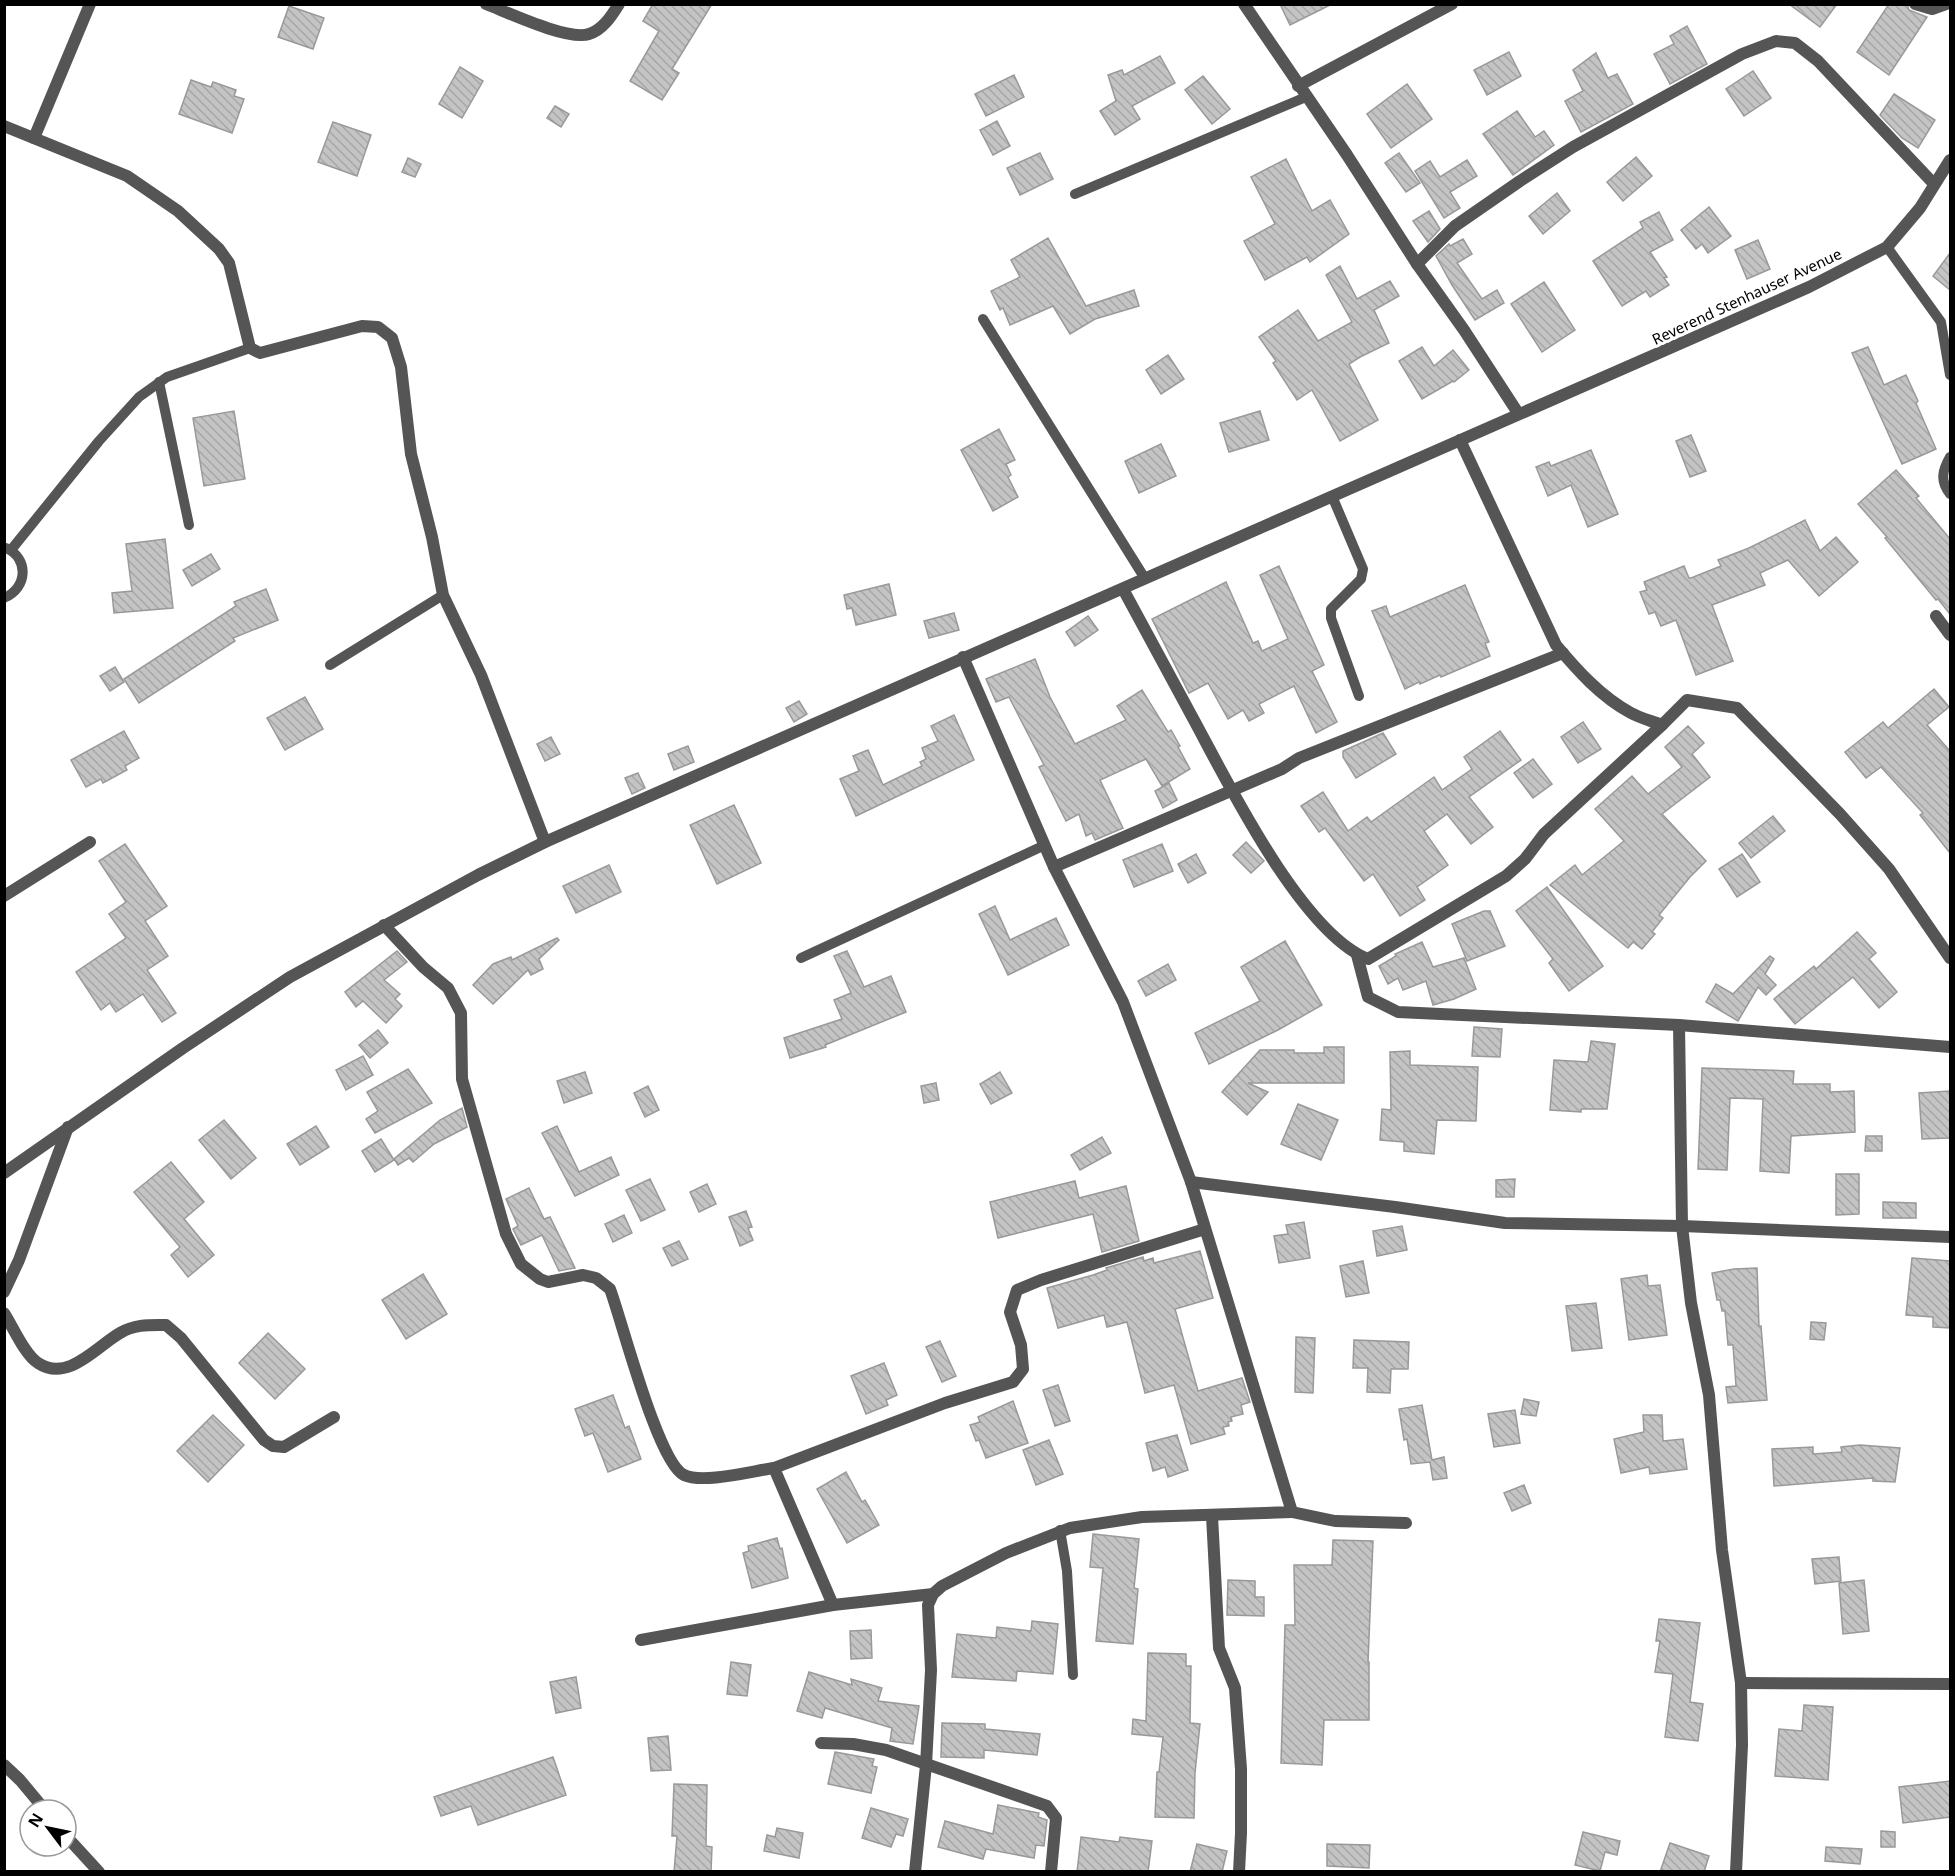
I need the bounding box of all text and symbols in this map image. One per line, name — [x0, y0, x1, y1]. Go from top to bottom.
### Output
street label: Reverend Stenhauser Avenue — [1649, 243, 1845, 349]
north arrow — [18, 1798, 78, 1858]
text: N — [23, 1809, 48, 1831]

